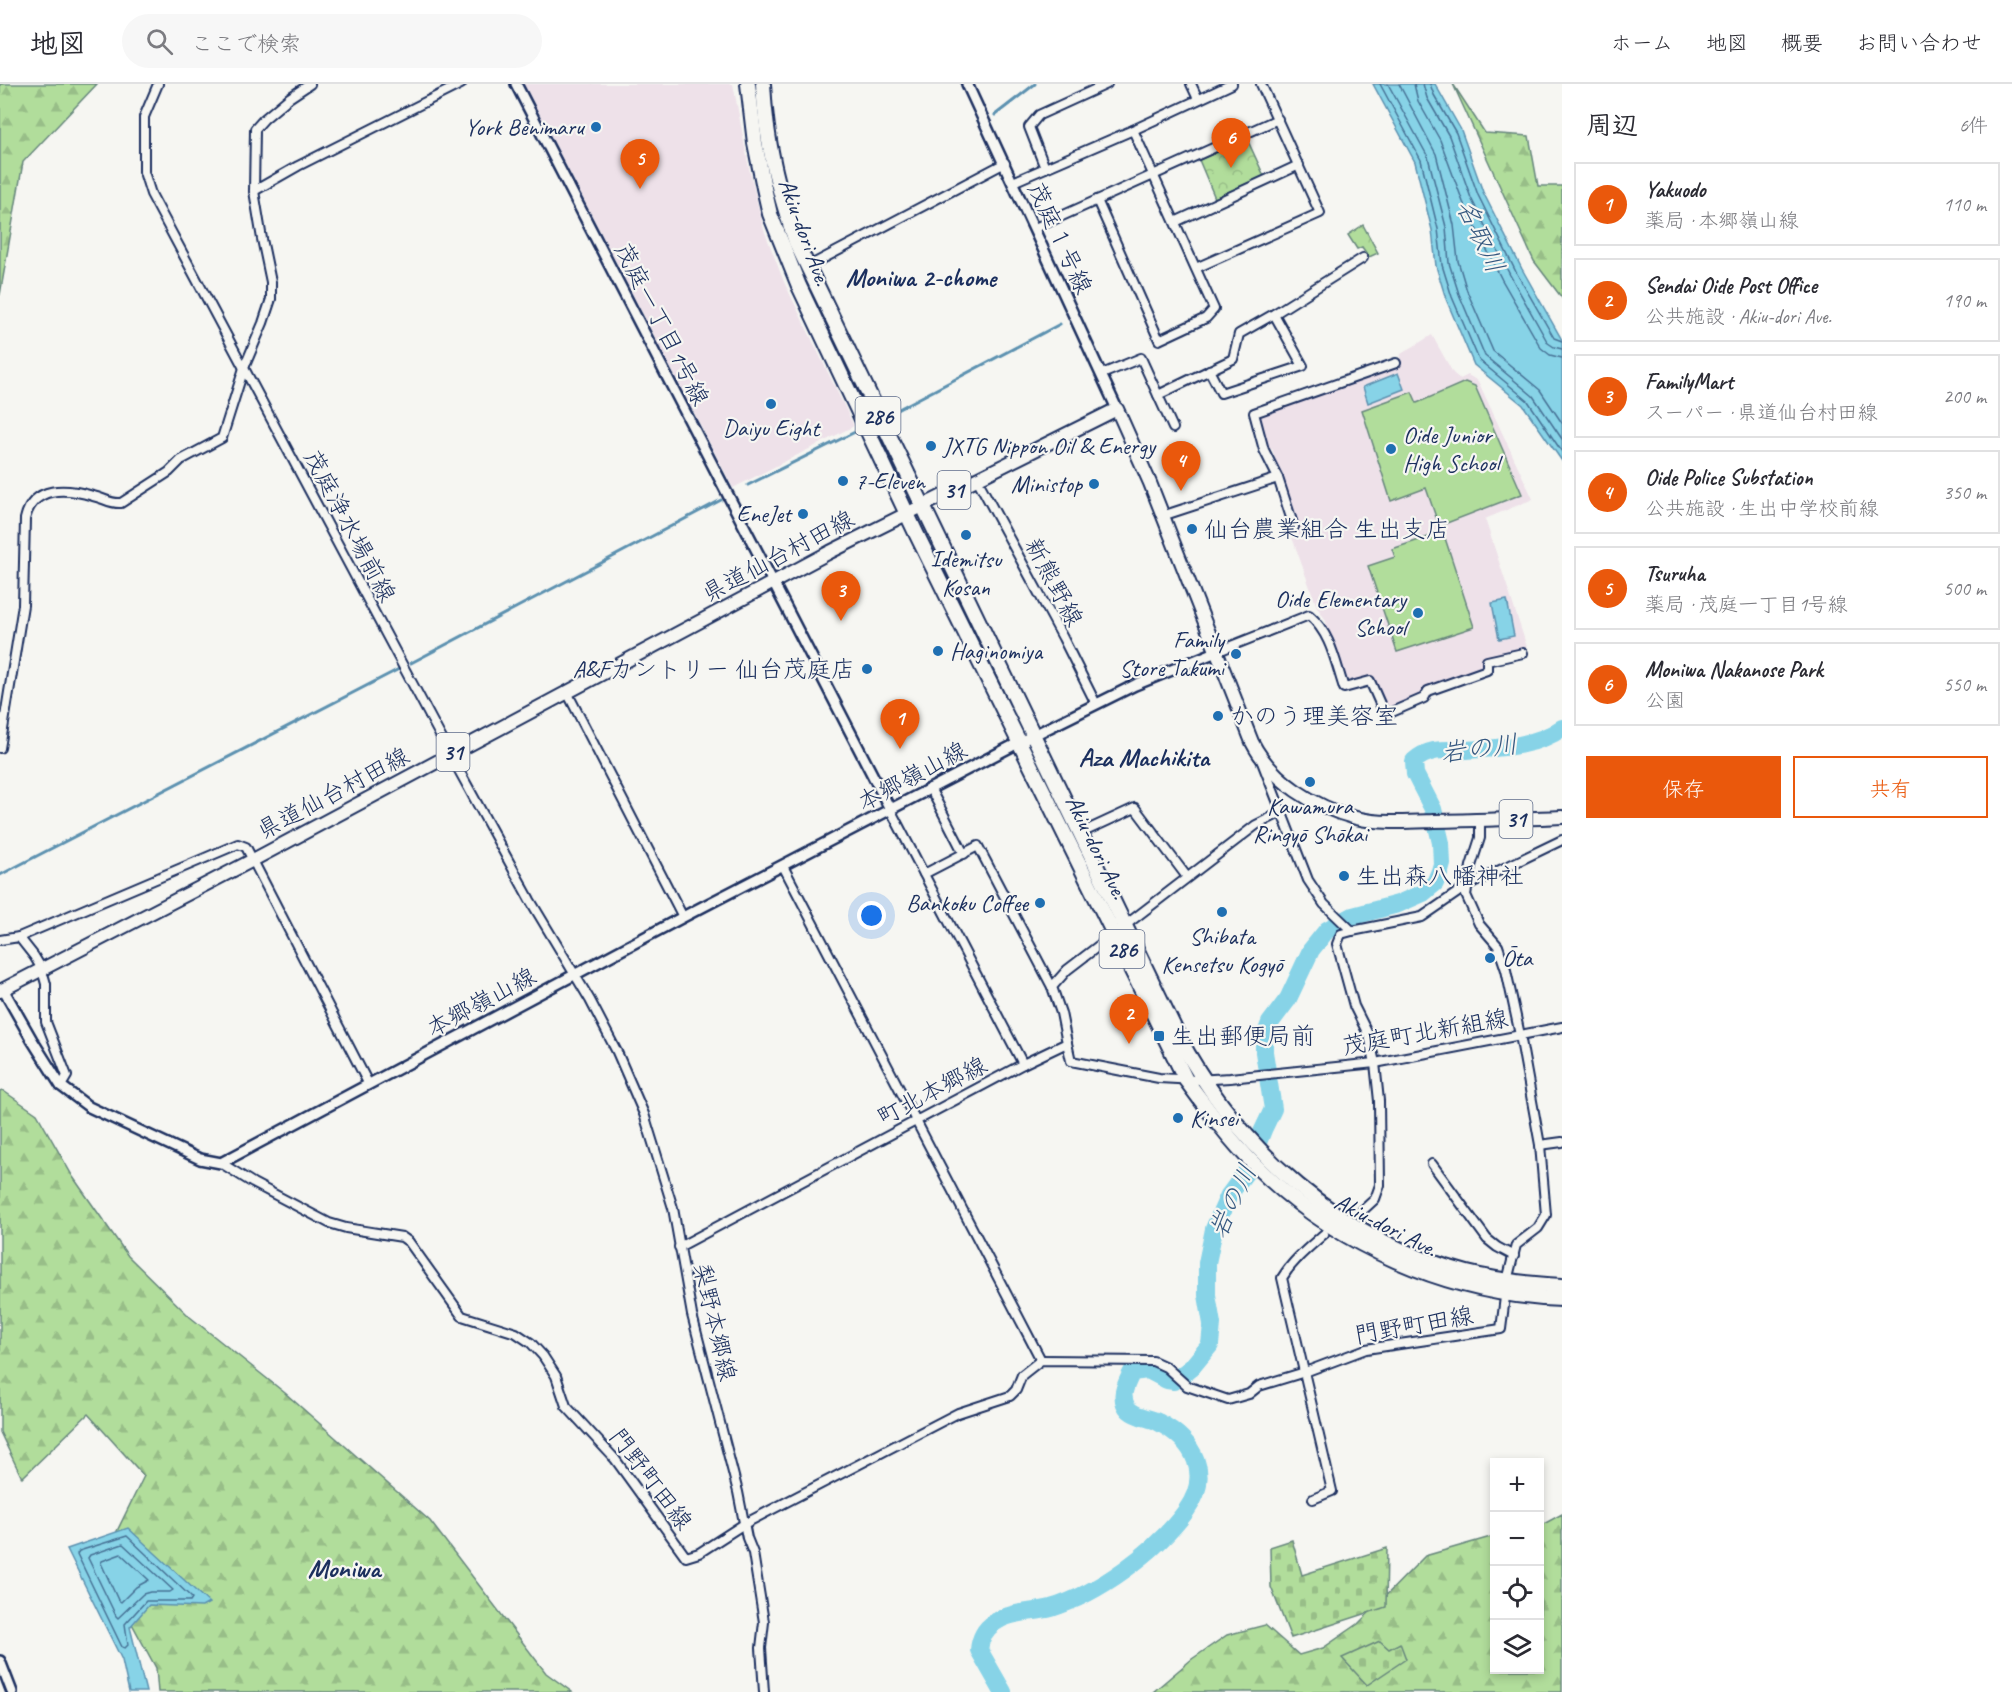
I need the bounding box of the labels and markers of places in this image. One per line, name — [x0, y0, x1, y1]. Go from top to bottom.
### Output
place label: York Benimaru — [465, 112, 586, 142]
pin: 6 — [1212, 118, 1250, 168]
marker: York Benimaru — [589, 120, 603, 134]
pin: 5 — [620, 140, 660, 189]
marker: Daiyu Eight — [764, 397, 778, 411]
place label: Daiyu Eight — [723, 413, 821, 443]
place label: Oide Junior High School — [1403, 420, 1503, 478]
place label: JXTG Nippon Oil & Energy — [942, 431, 1157, 461]
marker: JXTG Nippon Oil & Energy — [924, 439, 938, 453]
pin: 4 — [1162, 442, 1200, 491]
marker: Oide Junior High School — [1384, 442, 1398, 456]
place label: 7-Eleven — [855, 466, 926, 496]
place label: Ministop — [1011, 469, 1083, 499]
marker: 7-Eleven — [836, 474, 850, 488]
marker: Ministop — [1087, 477, 1101, 491]
place label: EneJet — [737, 499, 793, 529]
marker: EneJet — [796, 507, 810, 521]
place label: 仙台農業組合 生出支店 — [1204, 514, 1450, 544]
marker: 仙台農業組合 生出支店 — [1185, 522, 1199, 536]
marker: Idemitsu Kosan — [959, 528, 973, 542]
place label: Idemitsu Kosan — [931, 544, 1004, 602]
pin: 3 — [822, 572, 860, 621]
place label: Oide Elementary School — [1275, 584, 1410, 642]
marker: Oide Elementary School — [1411, 606, 1425, 620]
place label: Family Store Takumi — [1119, 625, 1227, 683]
place label: Haginomiya — [950, 636, 1043, 666]
marker: Haginomiya — [931, 644, 945, 658]
marker: Family Store Takumi — [1229, 647, 1243, 661]
place label: A&Fカントリー 仙台茂庭店 — [573, 654, 855, 684]
marker: A&Fカントリー 仙台茂庭店 — [860, 662, 874, 676]
pin: 1 — [880, 700, 920, 749]
place label: かのう理美容室 — [1230, 701, 1398, 731]
marker: かのう理美容室 — [1211, 709, 1225, 723]
marker: Kawamura Ringyō Shōkai — [1303, 775, 1317, 789]
place label: Kawamura Ringyō Shōkai — [1253, 791, 1370, 849]
place label: 生出森八幡神社 — [1356, 861, 1524, 891]
marker: 生出森八幡神社 — [1337, 869, 1351, 883]
place label: Bankoku Coffee — [906, 888, 1030, 918]
marker: Bankoku Coffee — [1033, 896, 1047, 910]
marker: Shibata Kensetsu Kogyō — [1215, 905, 1229, 919]
place label: Shibata Kensetsu Kogyō — [1162, 921, 1286, 979]
place label: Ōta — [1502, 943, 1534, 973]
marker: Ōta — [1483, 951, 1497, 965]
pin: 2 — [1110, 994, 1148, 1044]
place label: 生出郵便局前 — [1171, 1021, 1315, 1051]
marker: 生出郵便局前 — [1152, 1029, 1166, 1043]
place label: Kinsei — [1190, 1103, 1241, 1133]
marker: Kinsei — [1171, 1111, 1185, 1125]

